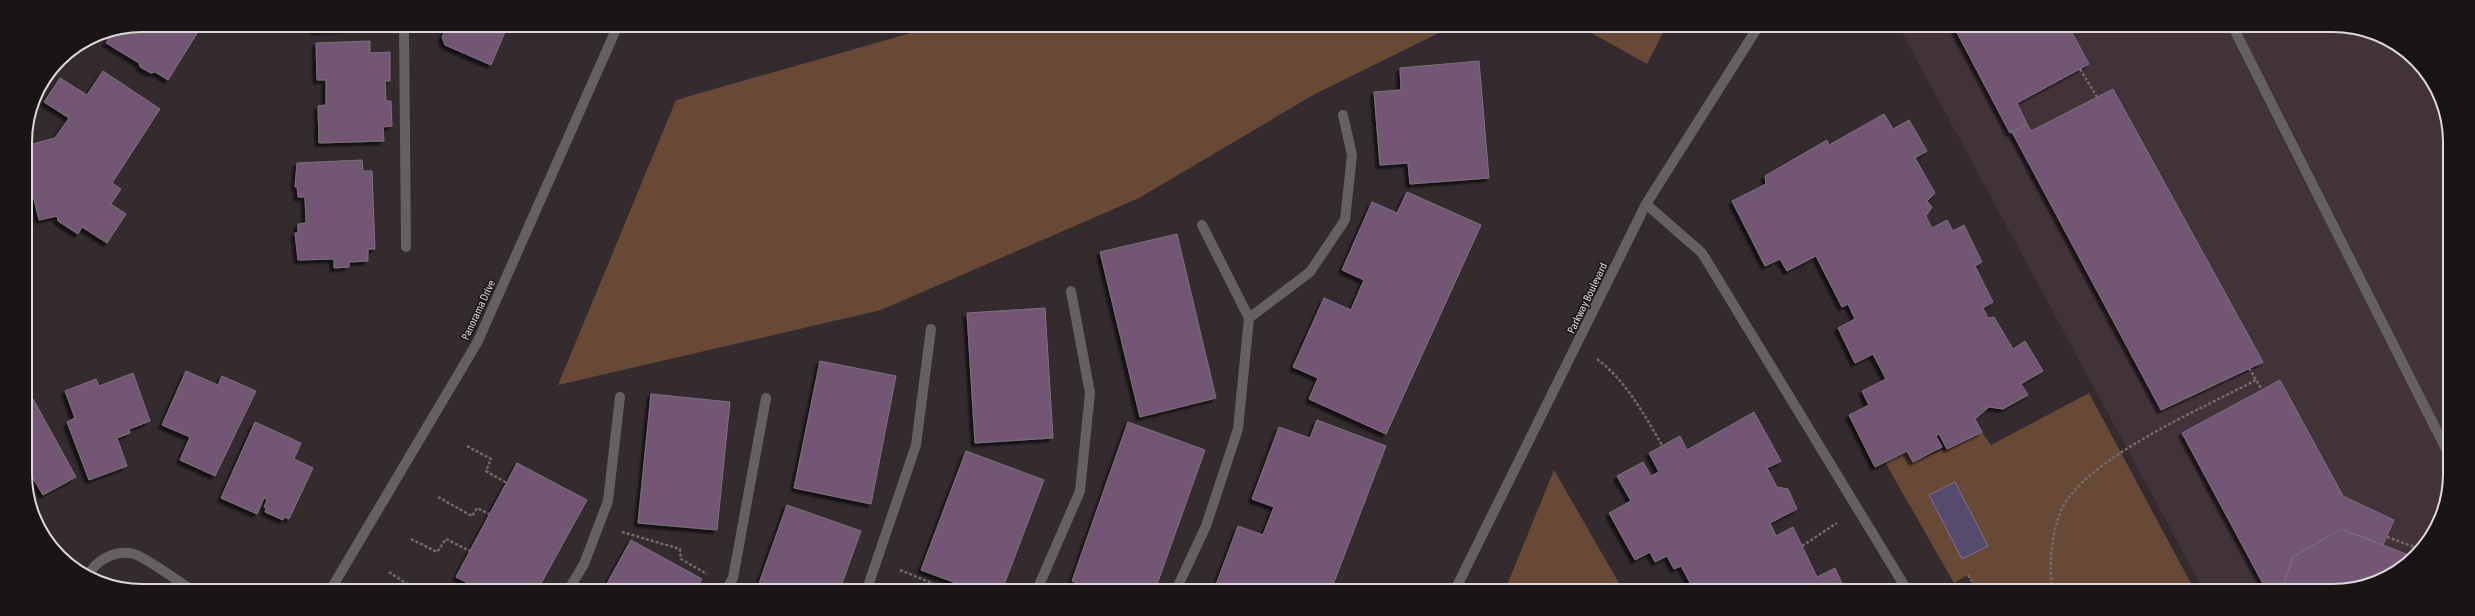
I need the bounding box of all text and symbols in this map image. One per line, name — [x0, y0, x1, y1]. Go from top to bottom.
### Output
street label: Parkway Boulevard — [1565, 261, 1609, 335]
street label: Panorama Drive — [459, 278, 497, 342]

